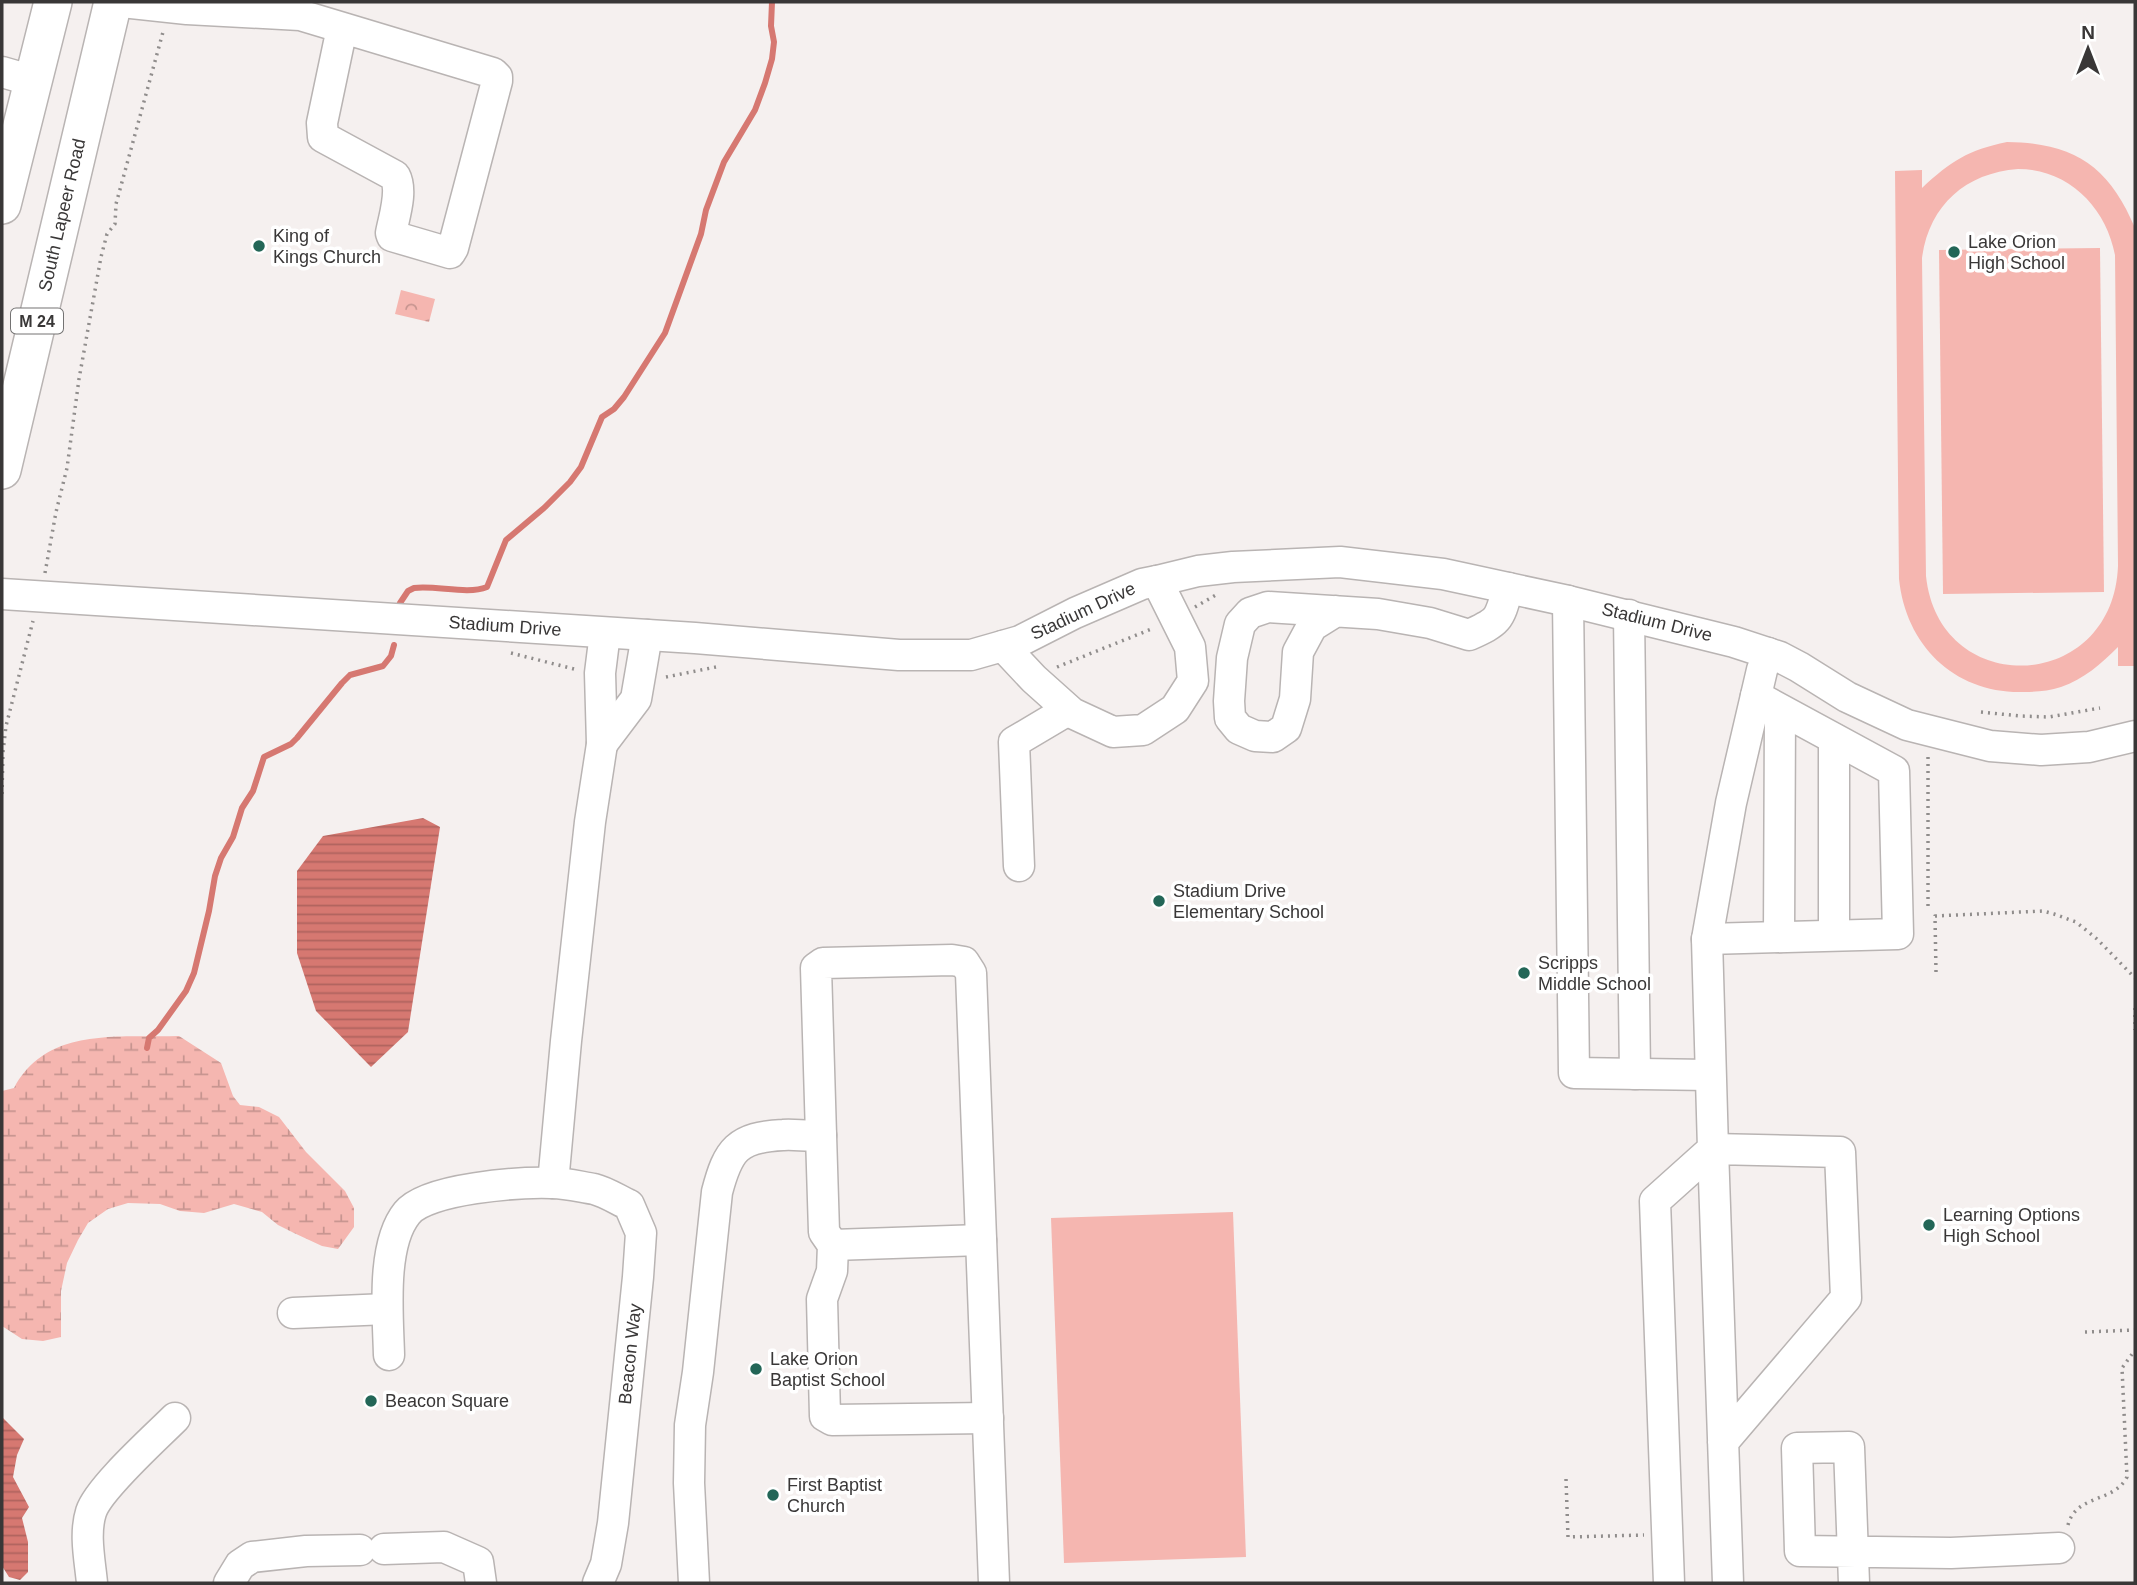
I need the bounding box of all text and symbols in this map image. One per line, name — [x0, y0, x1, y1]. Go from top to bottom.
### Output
north arrow — [2053, 14, 2123, 84]
text: N — [2081, 22, 2095, 43]
street label: South Lapeer Road — [35, 137, 89, 293]
place label: King of Kings Church — [273, 226, 381, 267]
place label: Lake Orion High School — [1968, 232, 2065, 273]
marker: King of Kings Church — [251, 238, 267, 254]
marker: Lake Orion High School — [1946, 244, 1962, 260]
road number: M 24 — [11, 308, 63, 334]
street label: Stadium Drive — [1028, 578, 1138, 644]
street label: Stadium Drive — [1600, 599, 1714, 645]
street label: Stadium Drive — [448, 612, 562, 640]
place label: Stadium Drive Elementary School — [1173, 881, 1324, 922]
marker: Stadium Drive Elementary School — [1151, 893, 1167, 909]
place label: Scripps Middle School — [1538, 953, 1651, 994]
marker: Scripps Middle School — [1516, 965, 1532, 981]
place label: Learning Options High School — [1943, 1205, 2080, 1246]
marker: Learning Options High School — [1921, 1217, 1937, 1233]
street label: Beacon Way — [615, 1303, 645, 1405]
place label: Lake Orion Baptist School — [770, 1349, 885, 1390]
marker: Lake Orion Baptist School — [748, 1361, 764, 1377]
place label: Beacon Square — [385, 1391, 509, 1411]
marker: Beacon Square — [363, 1393, 379, 1409]
place label: First Baptist Church — [787, 1475, 882, 1516]
marker: First Baptist Church — [765, 1487, 781, 1503]

